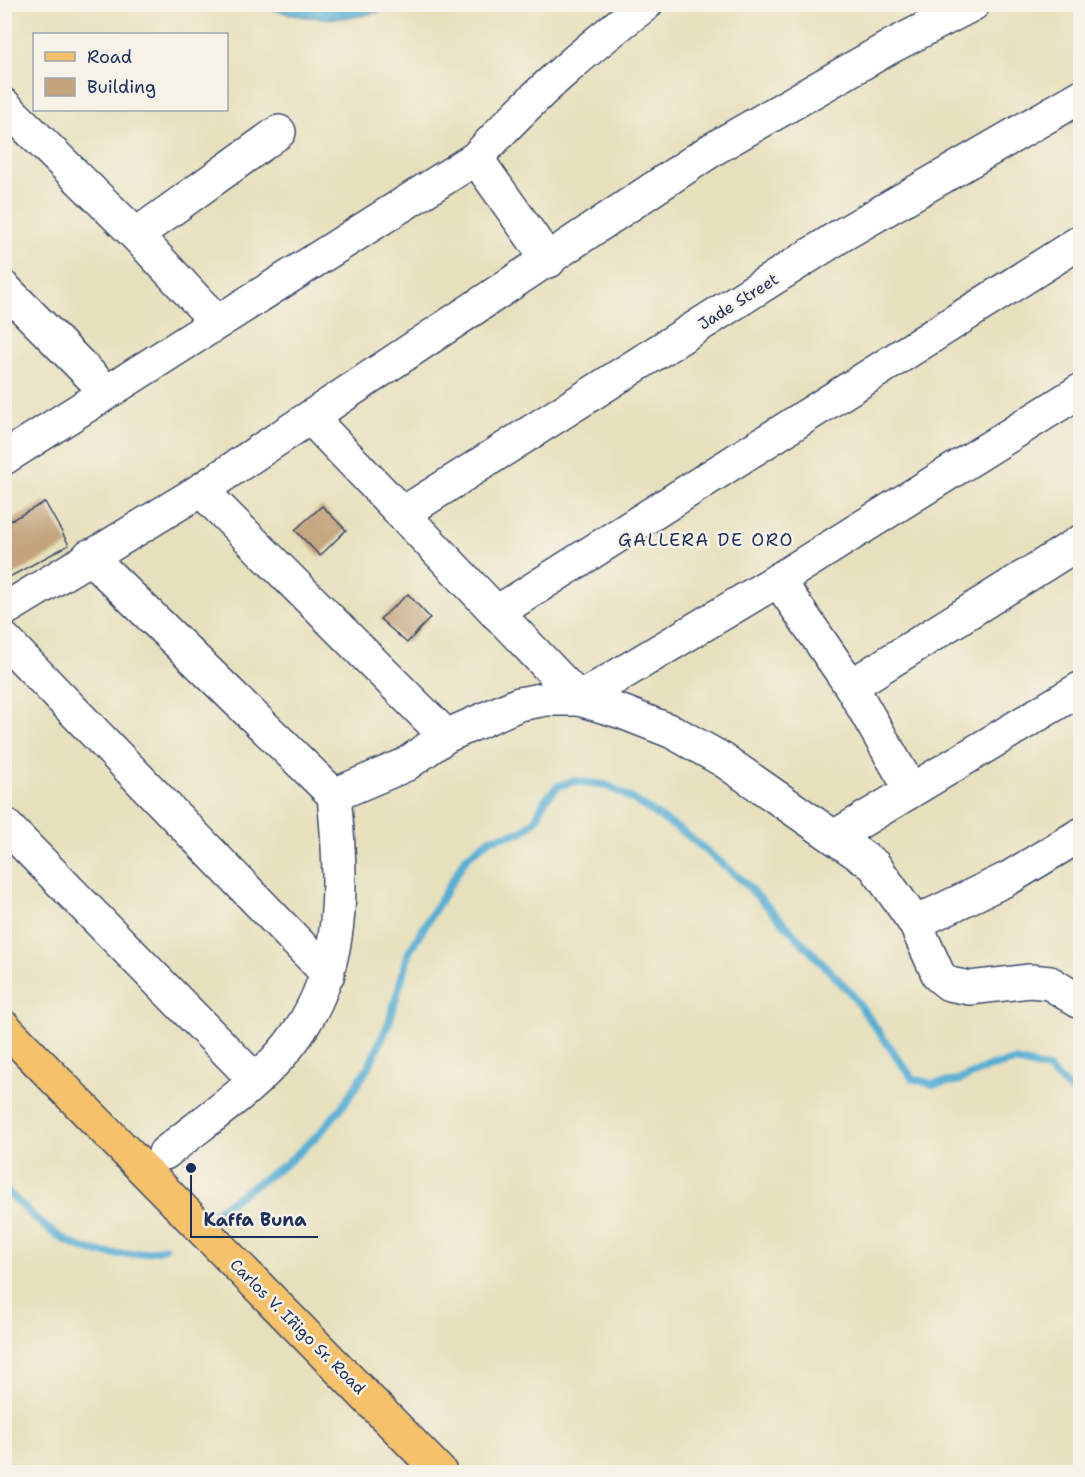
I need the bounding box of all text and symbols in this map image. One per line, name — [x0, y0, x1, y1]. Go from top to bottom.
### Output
legend — [33, 33, 228, 111]
text: Road — [87, 45, 132, 69]
text: Building — [87, 75, 156, 99]
street label: Jade Street — [694, 268, 782, 334]
district label: GALLERA DE ORO — [618, 528, 794, 552]
callout: Kaffa Buna — [191, 1201, 318, 1237]
text: Kaffa Buna — [204, 1208, 307, 1232]
street label: Carlos V. Iñigo Sr. Road — [225, 1254, 370, 1399]

